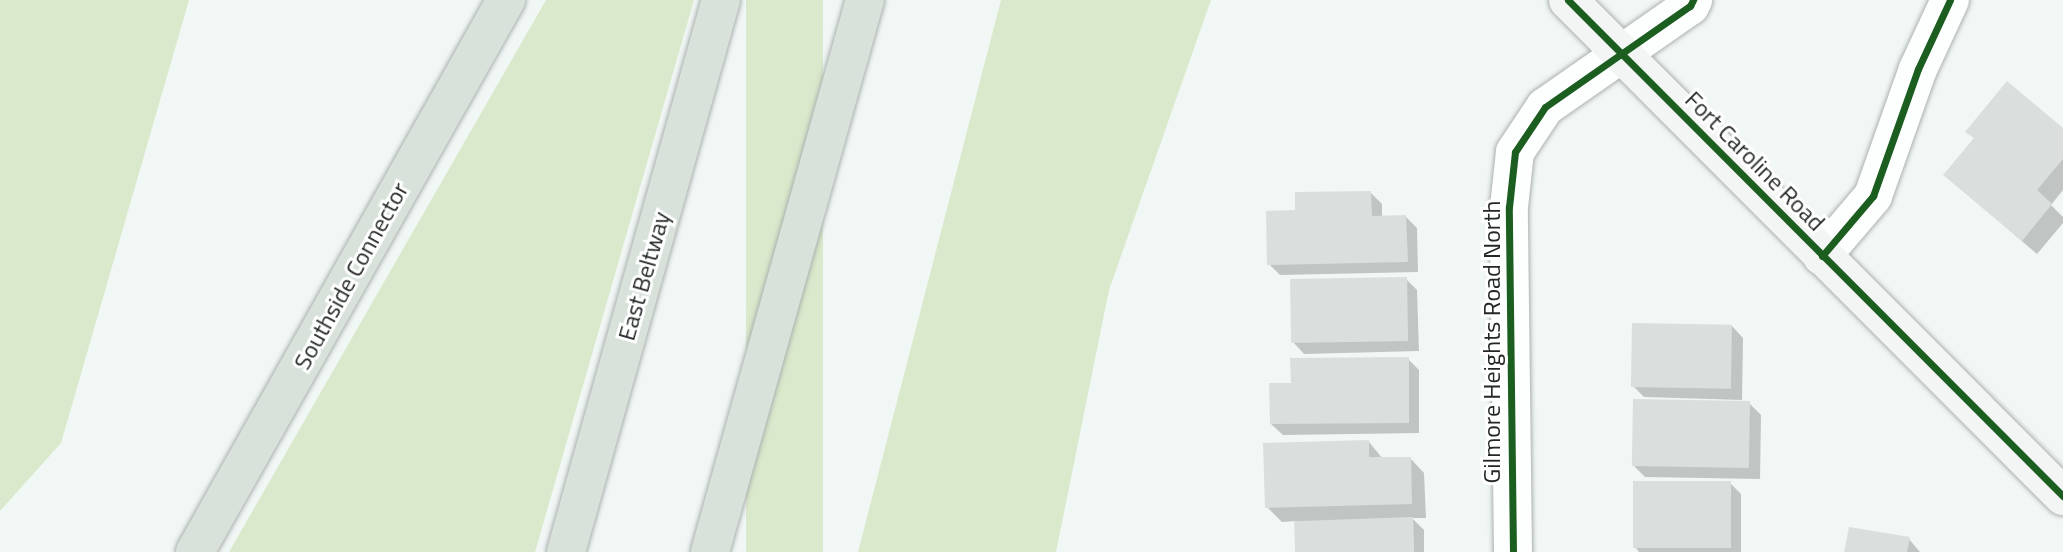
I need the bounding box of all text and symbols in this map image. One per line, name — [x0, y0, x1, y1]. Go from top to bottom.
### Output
street label: Fort Caroline Road — [1679, 85, 1831, 237]
street label: Southside Connector — [288, 177, 414, 375]
street label: Gilmore Heights Road North — [1478, 201, 1506, 483]
street label: East Beltway — [612, 208, 676, 344]

